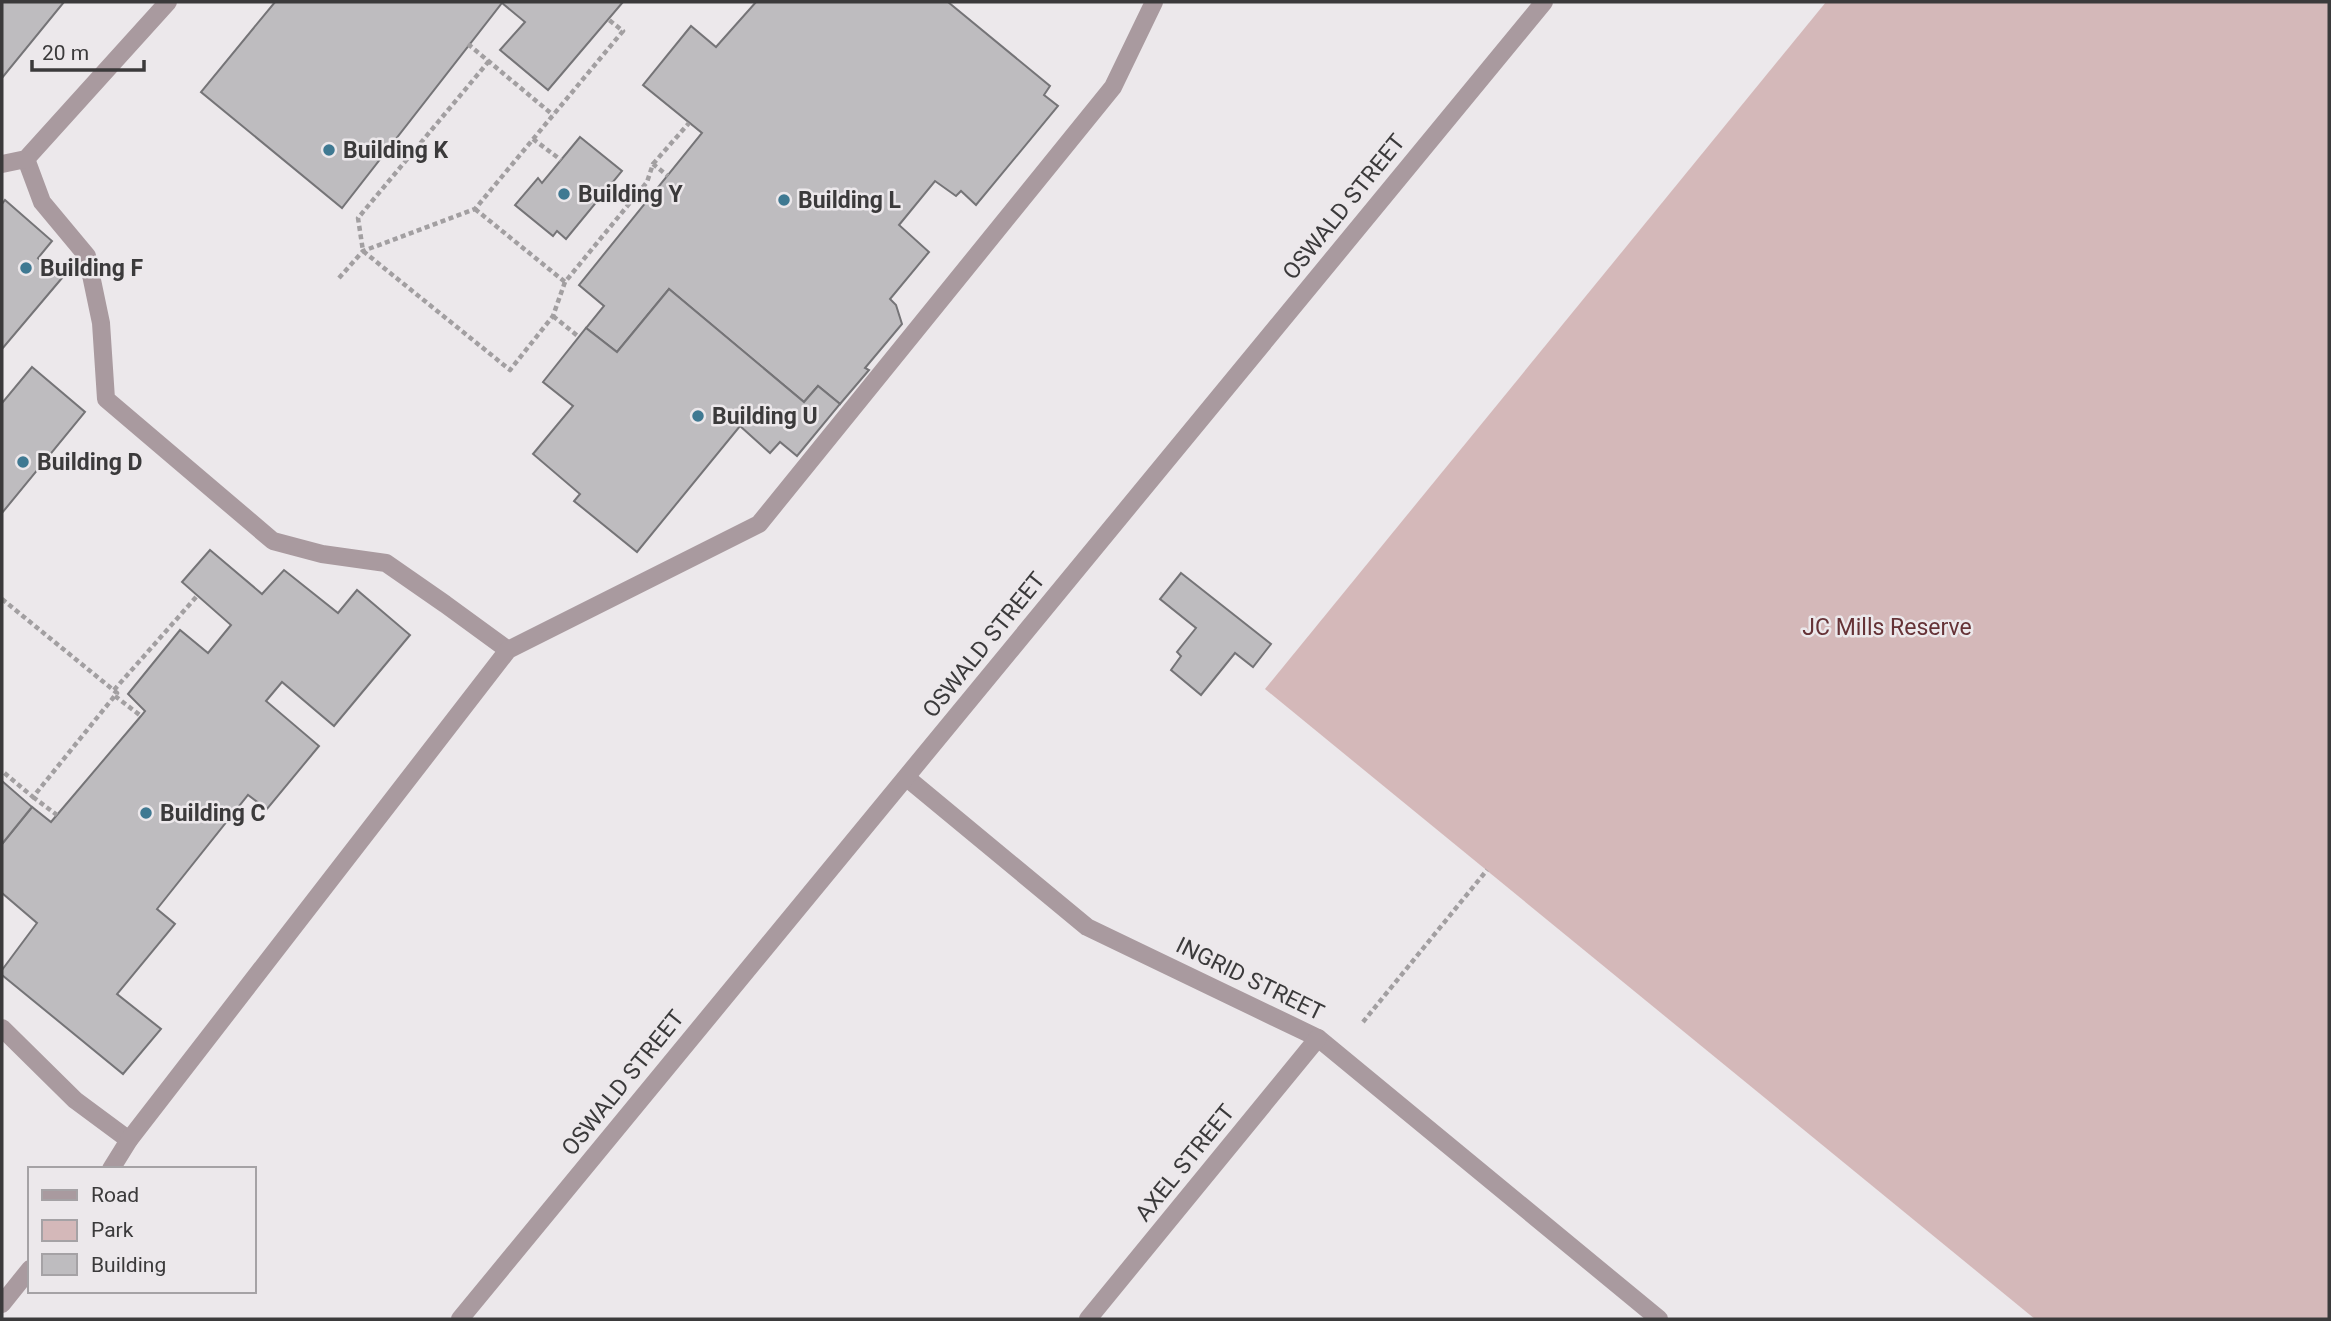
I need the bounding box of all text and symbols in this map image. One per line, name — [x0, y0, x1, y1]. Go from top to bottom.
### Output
scale bar — [32, 28, 144, 72]
text: 20 m — [42, 41, 89, 65]
street label: OSWALD STREET — [1277, 129, 1411, 285]
place label: Building K — [343, 137, 449, 164]
marker: Building K — [321, 142, 337, 158]
place label: Building Y — [578, 181, 684, 208]
marker: Building Y — [556, 186, 572, 202]
place label: Building L — [798, 187, 901, 214]
marker: Building L — [776, 192, 792, 208]
place label: Building F — [40, 255, 144, 282]
marker: Building F — [18, 260, 34, 276]
place label: Building U — [712, 403, 818, 430]
marker: Building U — [690, 408, 706, 424]
place label: Building D — [37, 449, 142, 476]
marker: Building D — [15, 454, 31, 470]
street label: OSWALD STREET — [917, 567, 1051, 723]
park label: JC Mills Reserve — [1802, 614, 1972, 641]
place label: Building C — [160, 800, 266, 827]
marker: Building C — [138, 805, 154, 821]
street label: INGRID STREET — [1172, 932, 1329, 1027]
street label: OSWALD STREET — [556, 1005, 690, 1161]
street label: AXEL STREET — [1130, 1099, 1240, 1227]
legend — [28, 1167, 256, 1293]
text: Road — [91, 1183, 139, 1207]
text: Park — [91, 1218, 134, 1242]
text: Building — [91, 1253, 166, 1277]

